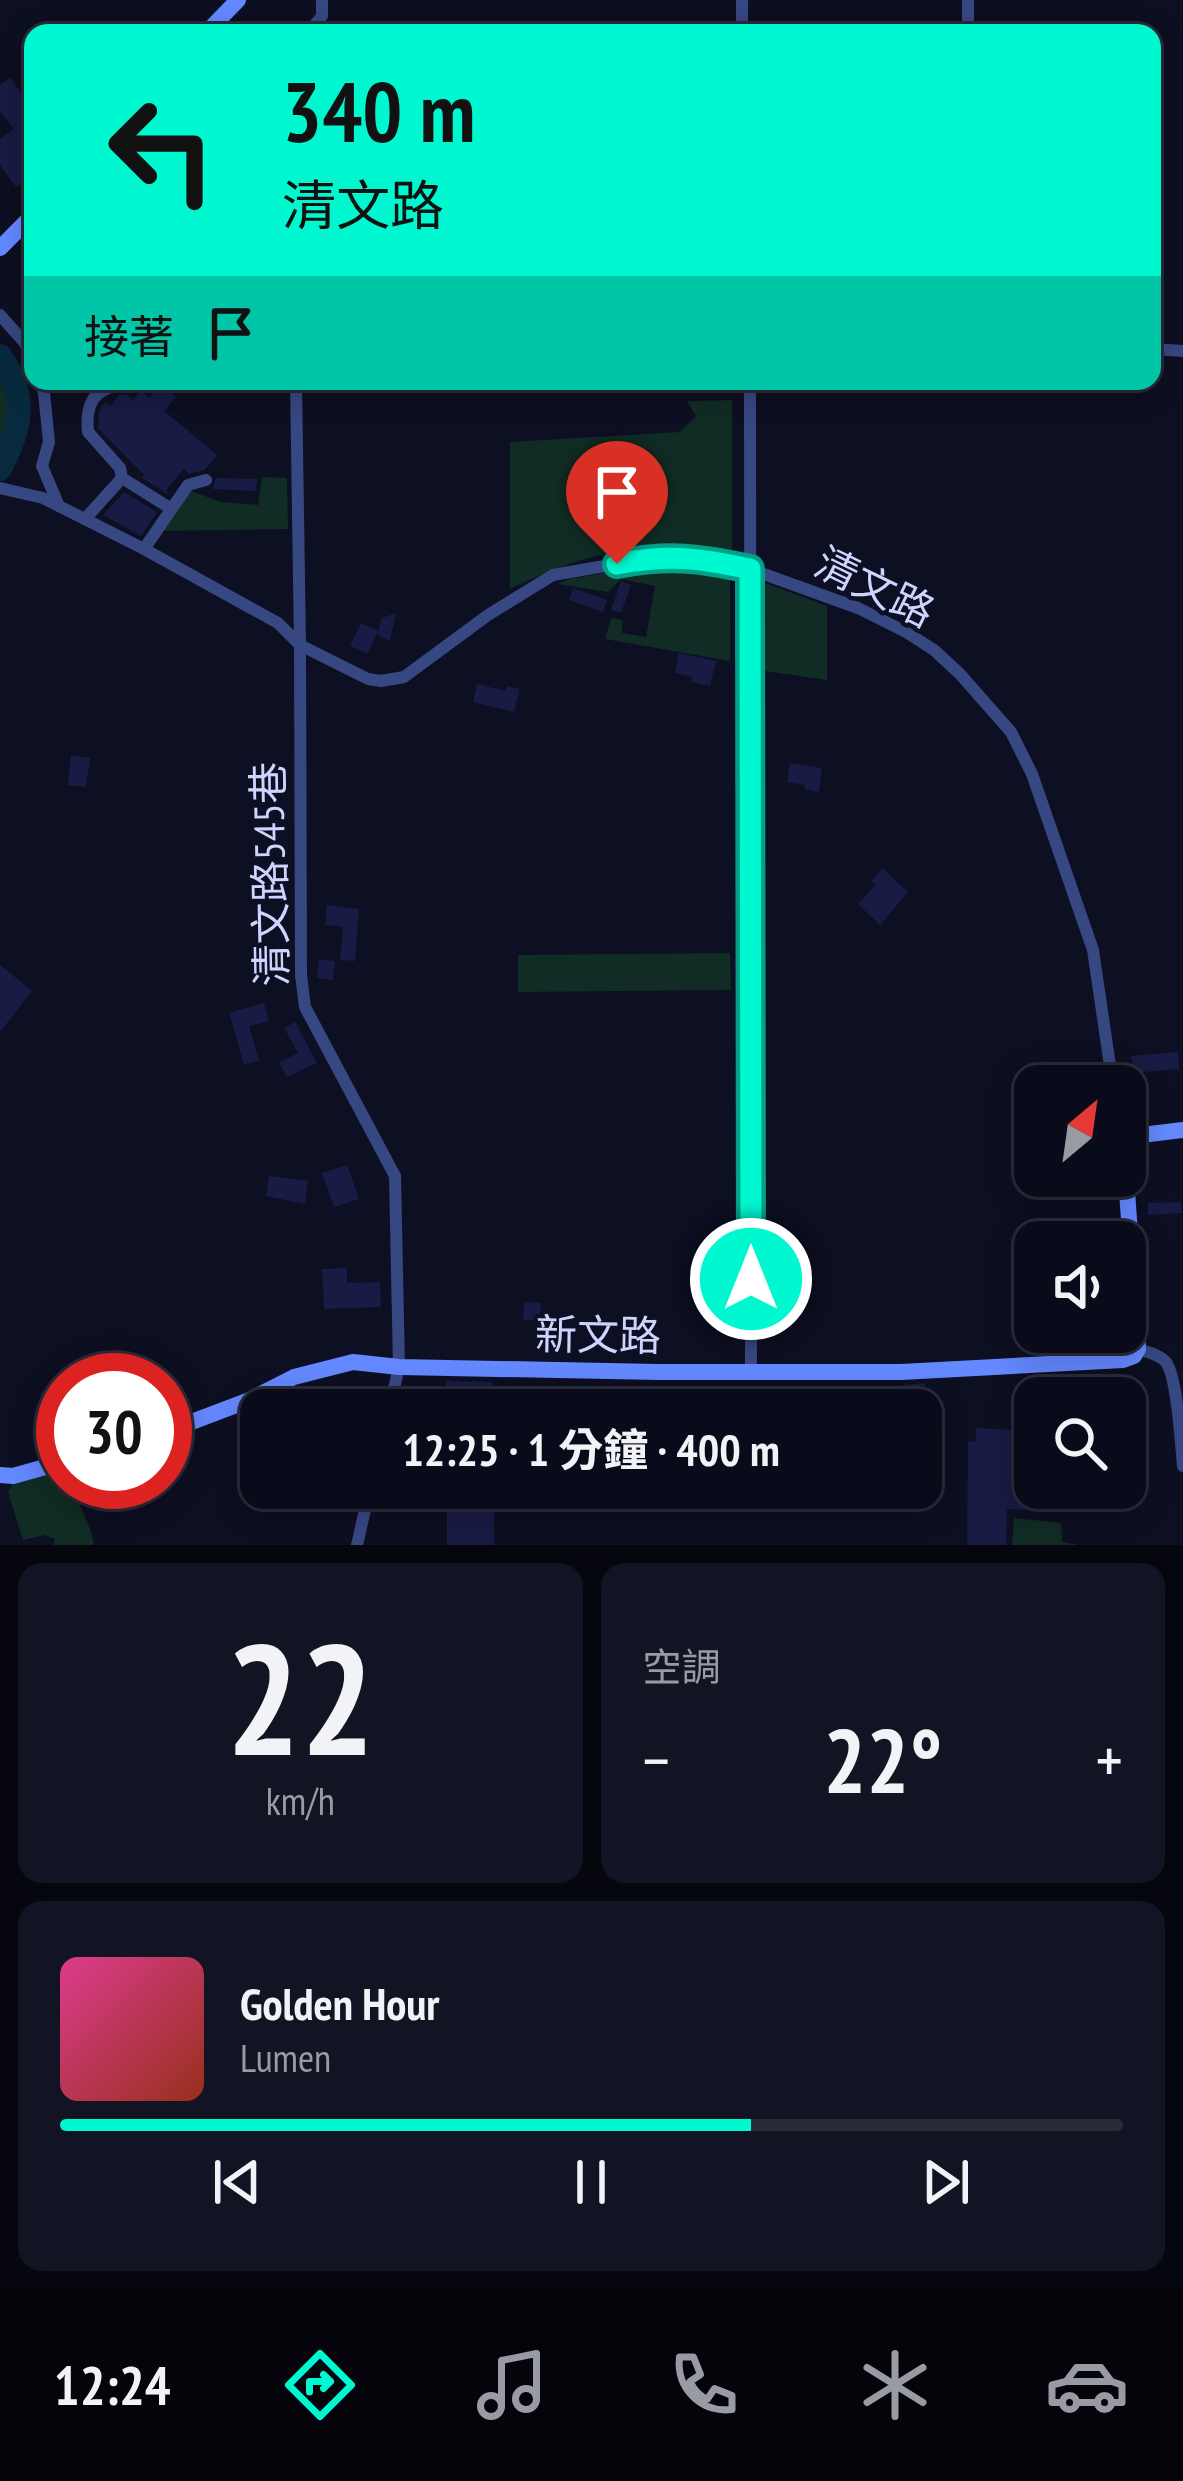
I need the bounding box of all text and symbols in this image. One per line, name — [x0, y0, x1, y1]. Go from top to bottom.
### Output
text: 340 m — [282, 56, 475, 165]
icon: left — [84, 72, 240, 228]
text: 清文路 — [282, 170, 444, 240]
icon: arrive — [198, 300, 264, 366]
text: 接著 — [84, 307, 174, 365]
pin — [566, 441, 668, 564]
icon: arrive — [584, 459, 650, 525]
street label: 清文路 — [807, 534, 944, 639]
street label: 清文路545巷 — [240, 761, 299, 987]
north arrow — [1014, 1065, 1146, 1197]
map controls — [1014, 1065, 1146, 1509]
position arrow — [688, 1216, 814, 1342]
button: sound — [1014, 1221, 1146, 1353]
street label: 新文路 — [535, 1306, 661, 1363]
speed limit sign: 30 — [36, 1353, 192, 1509]
button: search — [1014, 1377, 1146, 1509]
text: 12:25 · 1 分鐘 · 400 m — [402, 1420, 780, 1478]
text: 22 — [226, 1596, 375, 1798]
text: 空調 — [643, 1641, 721, 1692]
text: 22° — [823, 1701, 942, 1818]
text: − — [643, 1717, 670, 1802]
text: + — [1096, 1717, 1123, 1802]
text: km/h — [266, 1775, 335, 1826]
text: Golden Hour — [240, 1974, 440, 2032]
text: Lumen — [240, 2032, 331, 2083]
icon: previous — [204, 2149, 270, 2215]
icon: pause — [558, 2149, 624, 2215]
icon: next — [913, 2149, 979, 2215]
icon: directions — [278, 2343, 362, 2427]
icon: music — [470, 2343, 554, 2427]
icon: phone — [662, 2343, 746, 2427]
icon: climate — [853, 2343, 937, 2427]
icon: car — [1045, 2343, 1129, 2427]
text: 12:24 — [54, 2350, 171, 2420]

